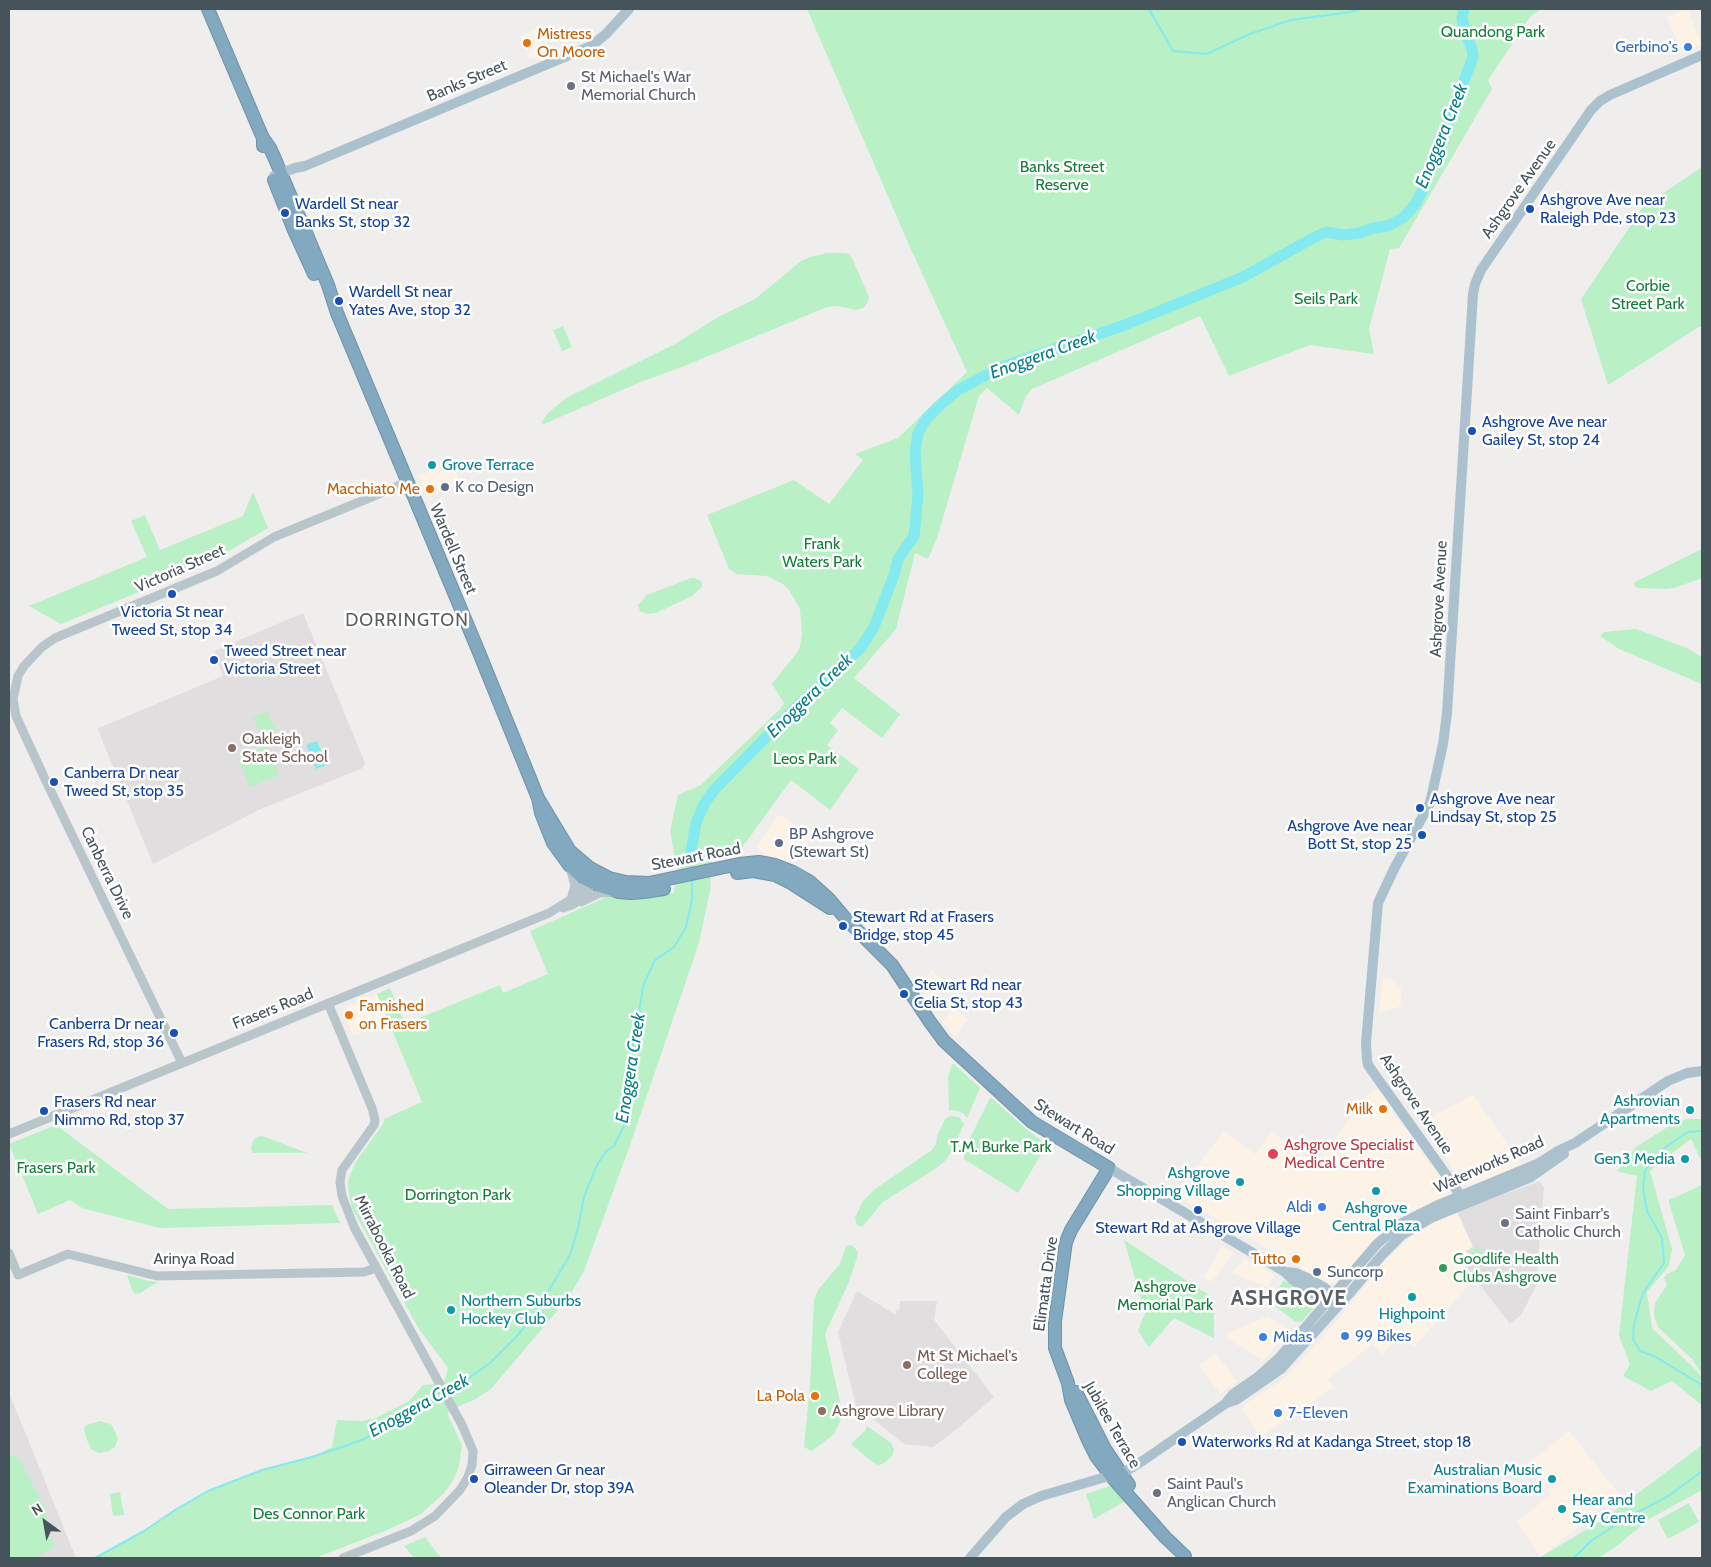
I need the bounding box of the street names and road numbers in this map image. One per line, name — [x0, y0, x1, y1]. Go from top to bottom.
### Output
street label: Banks Street — [424, 56, 510, 106]
street label: Ashgrove Avenue — [1478, 136, 1560, 242]
street label: Wardell Street — [425, 501, 481, 597]
street label: Ashgrove Avenue — [1426, 540, 1452, 658]
street label: Victoria Street — [132, 541, 228, 597]
street label: Canberra Drive — [76, 824, 138, 922]
street label: Stewart Road — [650, 839, 742, 875]
street label: Frasers Road — [230, 984, 316, 1034]
street label: Ashgrove Avenue — [1375, 1050, 1457, 1158]
street label: Stewart Road — [1030, 1095, 1118, 1159]
street label: Waterworks Road — [1431, 1132, 1547, 1198]
street label: Mirrabooka Road — [350, 1192, 418, 1302]
street label: Elimatta Drive — [1030, 1235, 1062, 1333]
street label: Arinya Road — [154, 1249, 234, 1269]
street label: Jubilee Terrace — [1080, 1378, 1144, 1472]

